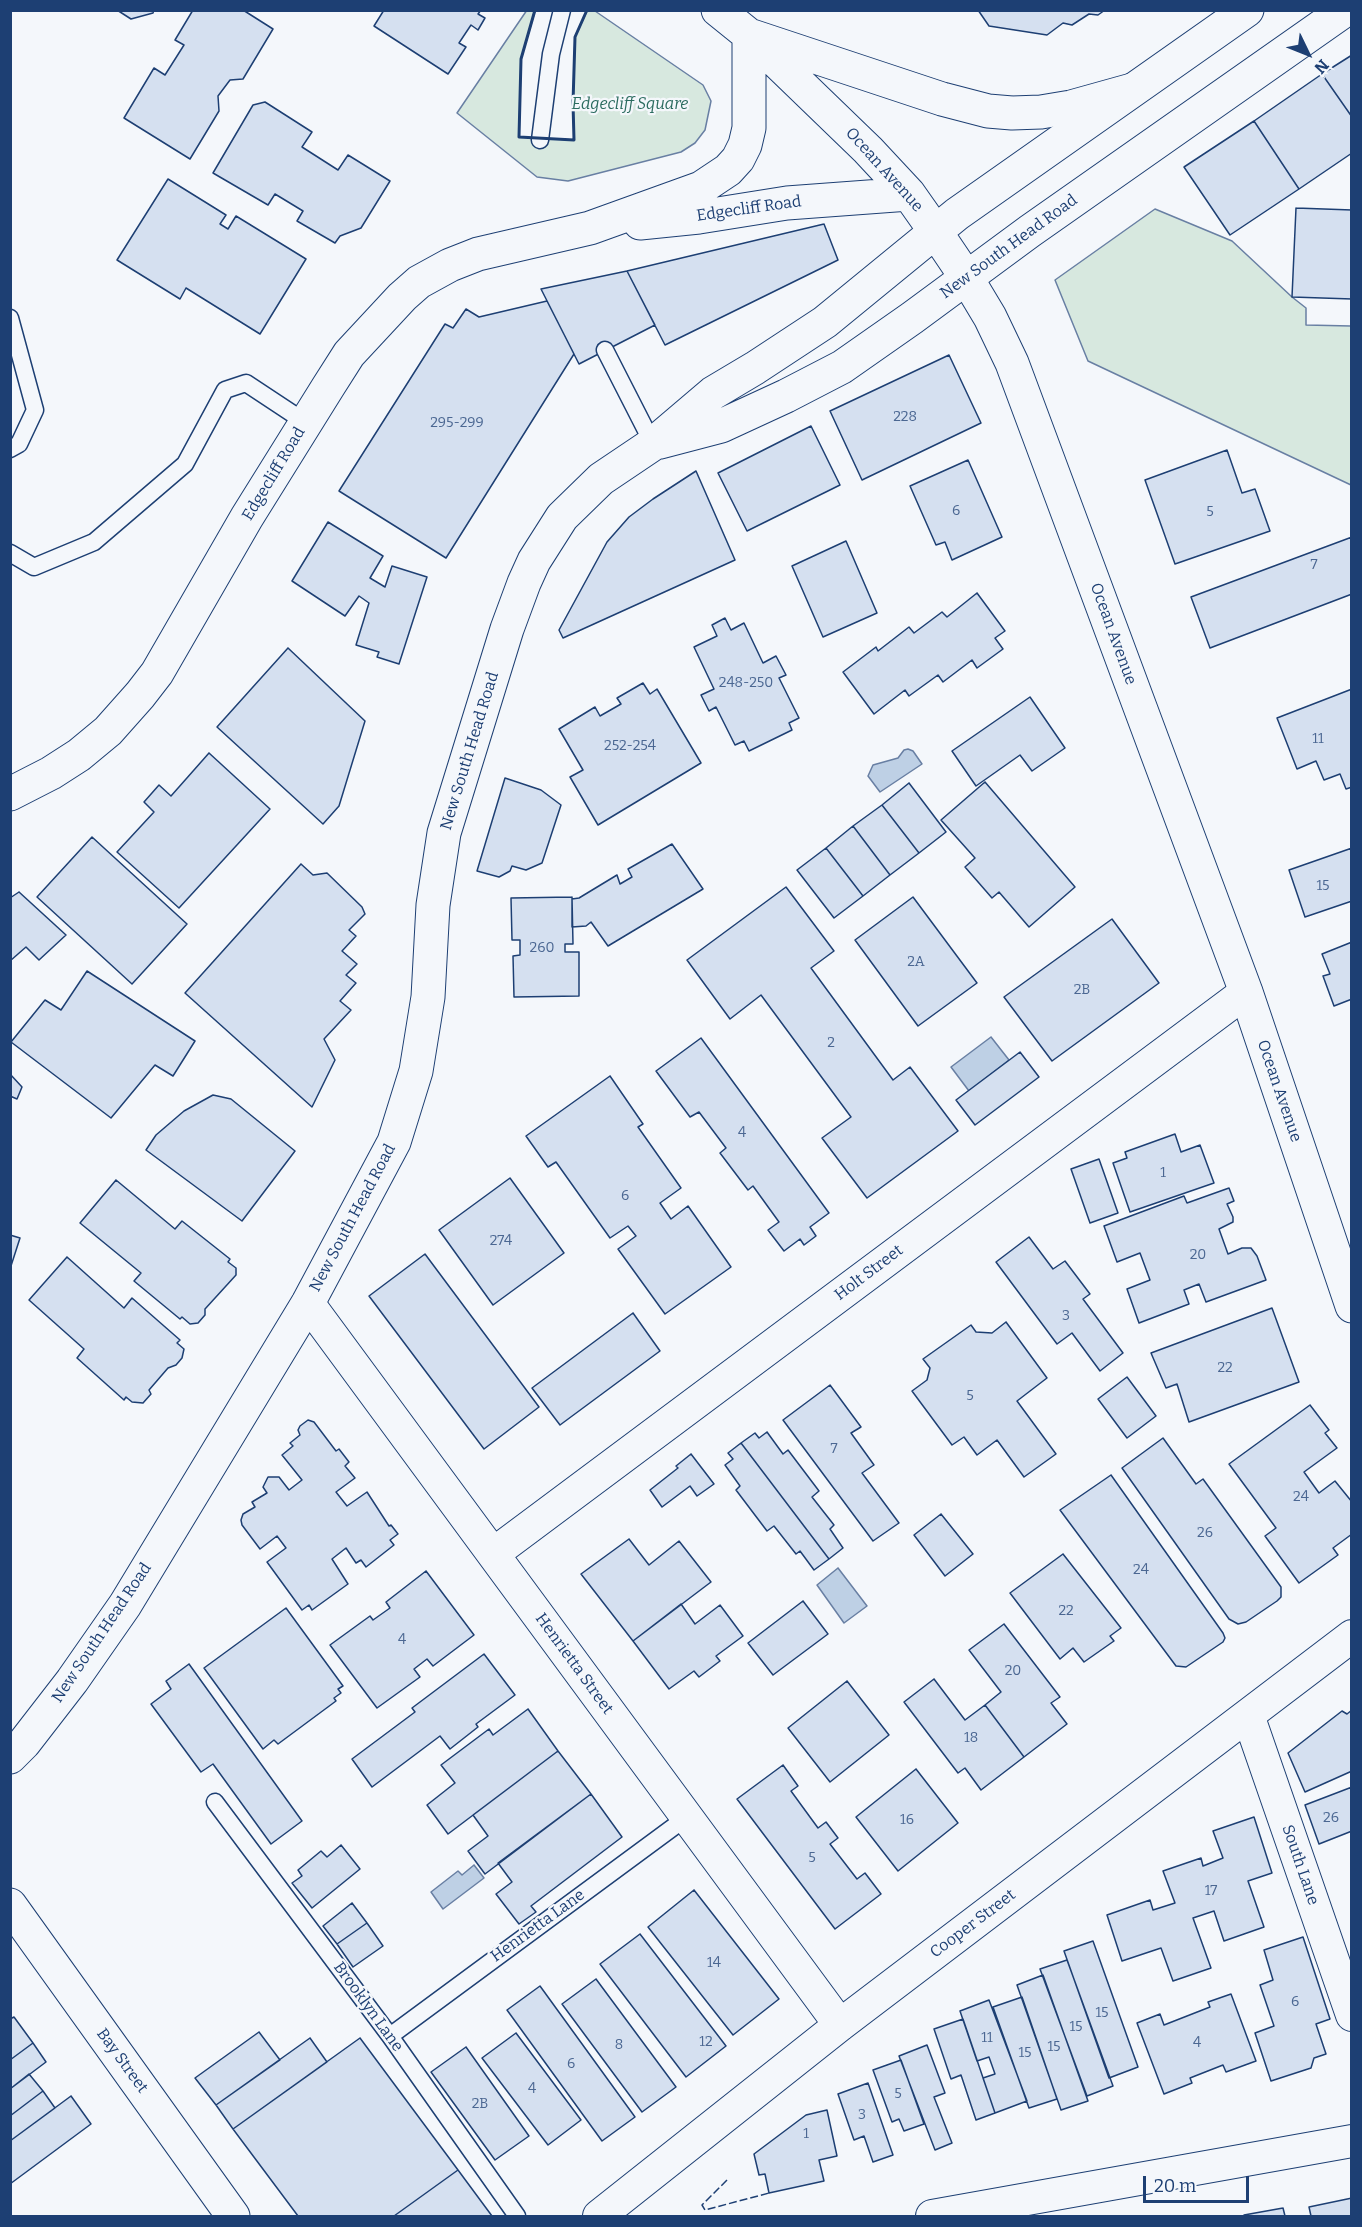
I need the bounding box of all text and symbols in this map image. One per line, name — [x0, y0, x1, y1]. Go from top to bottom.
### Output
north arrow — [1278, 24, 1338, 84]
text: N — [1310, 56, 1333, 78]
park label: Edgecliff Square — [572, 95, 688, 115]
street label: Ocean Avenue — [841, 124, 927, 216]
street label: New South Head Road — [937, 191, 1081, 303]
street label: Edgecliff Road — [695, 192, 803, 226]
house number: 228 — [893, 409, 917, 425]
house number: 295-299 — [430, 415, 484, 431]
street label: Edgecliff Road — [239, 424, 309, 524]
house number: 6 — [952, 503, 960, 519]
house number: 5 — [1206, 504, 1214, 520]
house number: 7 — [1310, 557, 1318, 573]
street label: Ocean Avenue — [1086, 581, 1140, 687]
street label: New South Head Road — [437, 670, 503, 832]
house number: 248-250 — [719, 675, 773, 691]
house number: 11 — [1312, 731, 1324, 747]
house number: 252-254 — [604, 738, 656, 754]
house number: 15 — [1316, 878, 1330, 894]
house number: 260 — [530, 940, 554, 956]
house number: 2A — [907, 954, 925, 970]
house number: 2B — [1074, 982, 1090, 998]
house number: 2 — [827, 1035, 835, 1051]
street label: Ocean Avenue — [1253, 1037, 1305, 1145]
house number: 4 — [738, 1125, 746, 1141]
street label: New South Head Road — [306, 1141, 400, 1295]
house number: 1 — [1160, 1165, 1166, 1181]
house number: 6 — [621, 1188, 629, 1204]
house number: 274 — [490, 1233, 512, 1249]
street label: Holt Street — [831, 1241, 907, 1305]
house number: 20 — [1190, 1247, 1206, 1263]
house number: 3 — [1062, 1308, 1070, 1324]
house number: 22 — [1217, 1360, 1233, 1376]
house number: 5 — [966, 1388, 974, 1404]
house number: 7 — [830, 1441, 838, 1457]
house number: 24 — [1293, 1489, 1309, 1505]
house number: 26 — [1197, 1525, 1213, 1541]
street label: New South Head Road — [48, 1559, 156, 1707]
house number: 24 — [1133, 1562, 1149, 1578]
house number: 22 — [1058, 1603, 1074, 1619]
street label: Henrietta Street — [531, 1610, 617, 1718]
house number: 4 — [398, 1632, 406, 1648]
house number: 20 — [1005, 1663, 1021, 1679]
house number: 18 — [964, 1730, 978, 1746]
house number: 26 — [1323, 1810, 1339, 1826]
house number: 16 — [900, 1812, 914, 1828]
street label: South Lane — [1277, 1822, 1323, 1908]
house number: 5 — [808, 1850, 816, 1866]
house number: 17 — [1205, 1883, 1217, 1899]
street label: Henrietta Lane — [487, 1886, 589, 1966]
street label: Cooper Street — [926, 1886, 1020, 1962]
house number: 14 — [707, 1955, 721, 1971]
street label: Brooklyn Lane — [329, 1958, 407, 2056]
house number: 6 — [1291, 1994, 1299, 2010]
house number: 15 — [1095, 2005, 1109, 2021]
house number: 15 — [1069, 2019, 1083, 2035]
street label: Bay Street — [92, 2025, 152, 2097]
house number: 11 — [981, 2030, 993, 2046]
house number: 12 — [699, 2034, 713, 2050]
house number: 4 — [1193, 2035, 1201, 2051]
house number: 8 — [615, 2037, 623, 2053]
house number: 15 — [1047, 2039, 1061, 2055]
house number: 15 — [1018, 2045, 1032, 2061]
house number: 6 — [567, 2056, 575, 2072]
house number: 4 — [528, 2081, 536, 2097]
house number: 5 — [894, 2086, 902, 2102]
house number: 2B — [472, 2096, 488, 2112]
house number: 3 — [858, 2107, 866, 2123]
house number: 1 — [803, 2126, 809, 2142]
scale bar — [1146, 2164, 1252, 2202]
text: 20 m — [1154, 2175, 1196, 2197]

